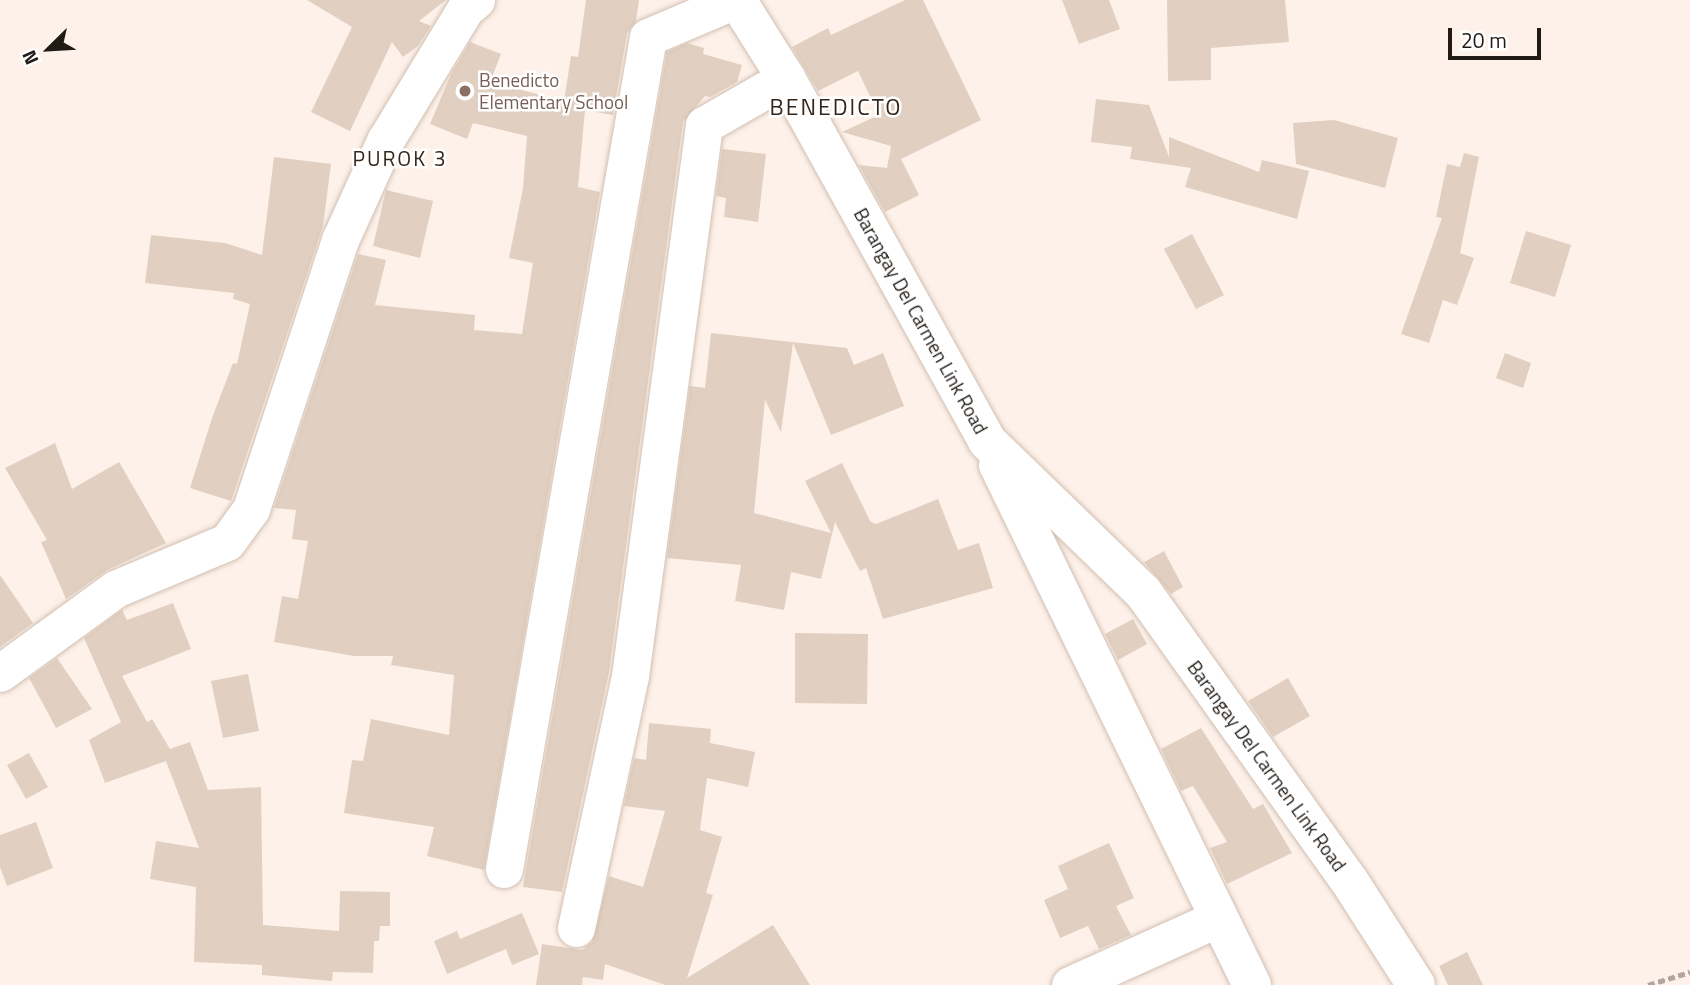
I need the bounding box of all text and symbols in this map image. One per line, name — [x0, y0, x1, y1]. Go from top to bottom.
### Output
north arrow — [14, 14, 84, 84]
scale bar — [1452, 14, 1545, 58]
text: 20 m — [1461, 24, 1507, 56]
text: N — [13, 46, 45, 70]
place label: Benedicto Elementary School — [479, 69, 628, 113]
marker: Benedicto Elementary School — [457, 83, 473, 99]
district label: BENEDICTO — [771, 93, 901, 121]
district label: PUROK 3 — [353, 145, 447, 171]
street label: Barangay Del Carmen Link Road — [849, 204, 993, 438]
street label: Barangay Del Carmen Link Road — [1183, 656, 1351, 876]

